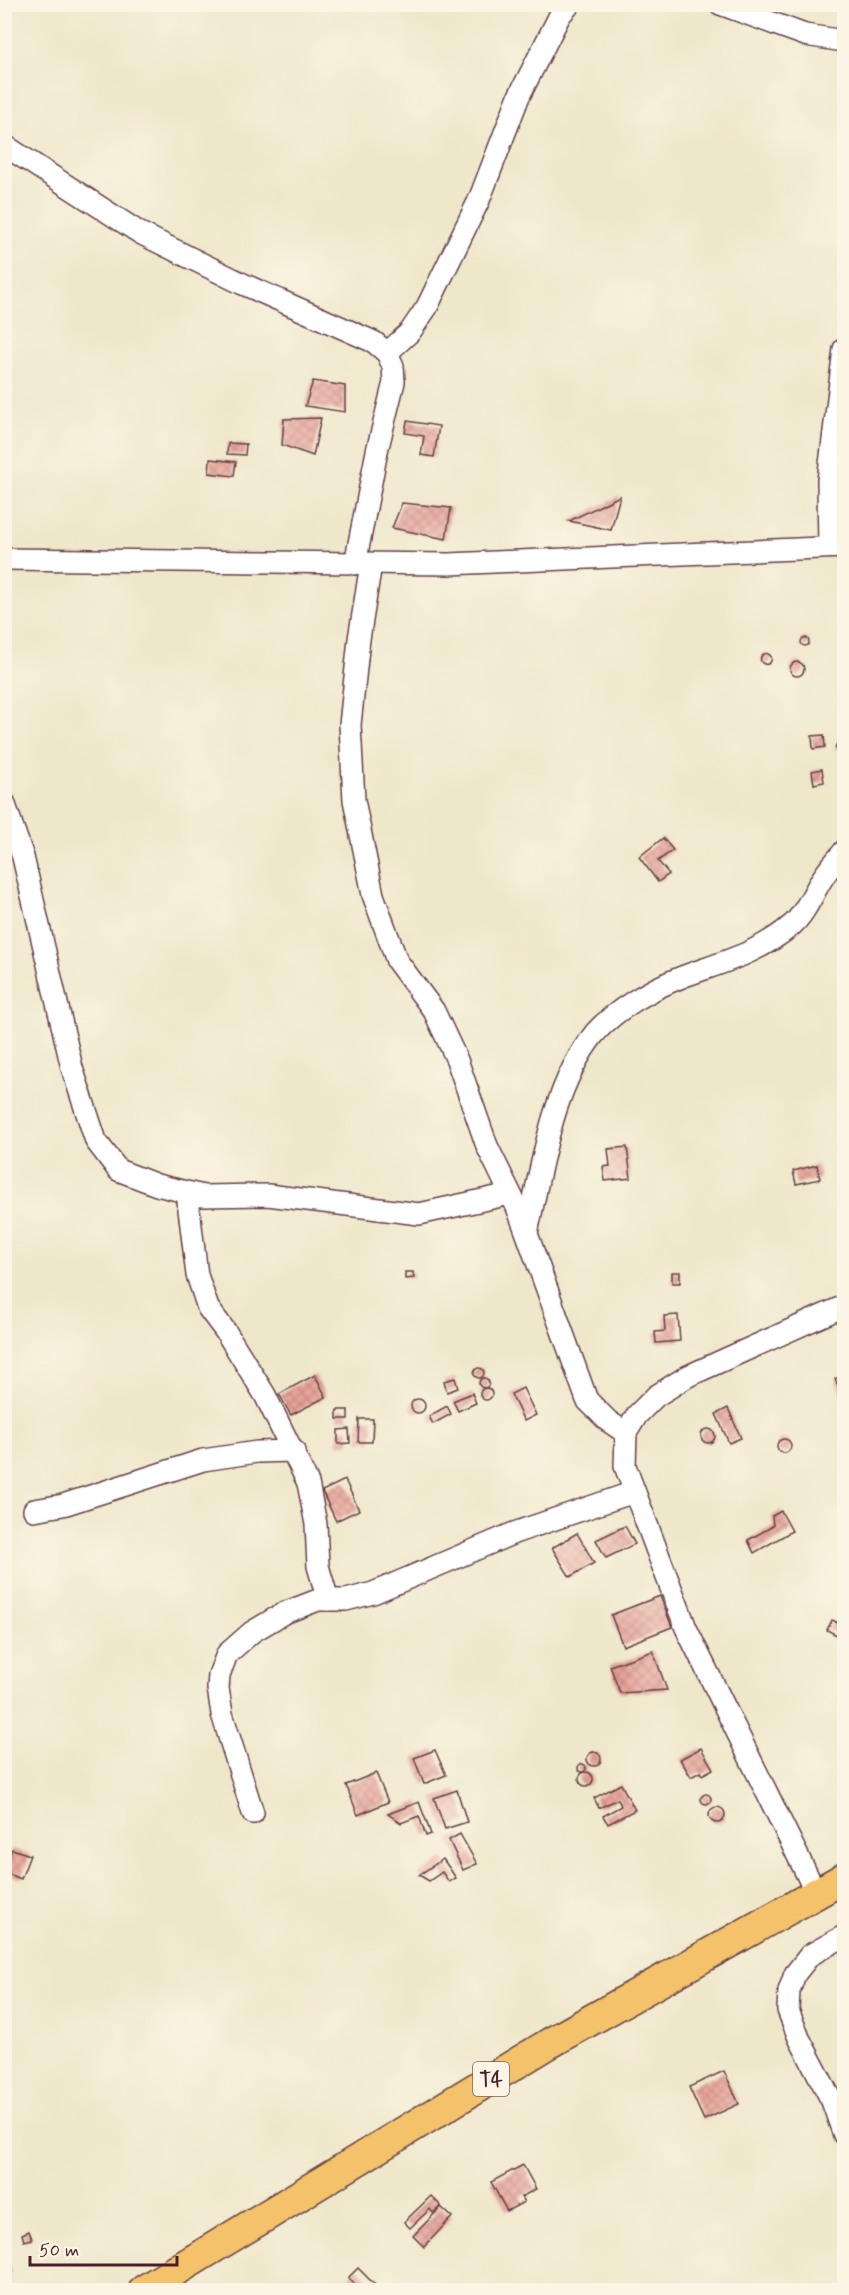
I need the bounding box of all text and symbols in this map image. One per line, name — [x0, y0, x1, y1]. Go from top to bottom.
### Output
road number: T4 — [473, 2062, 509, 2096]
scale bar — [30, 2229, 177, 2267]
text: 50 m — [39, 2239, 79, 2263]

